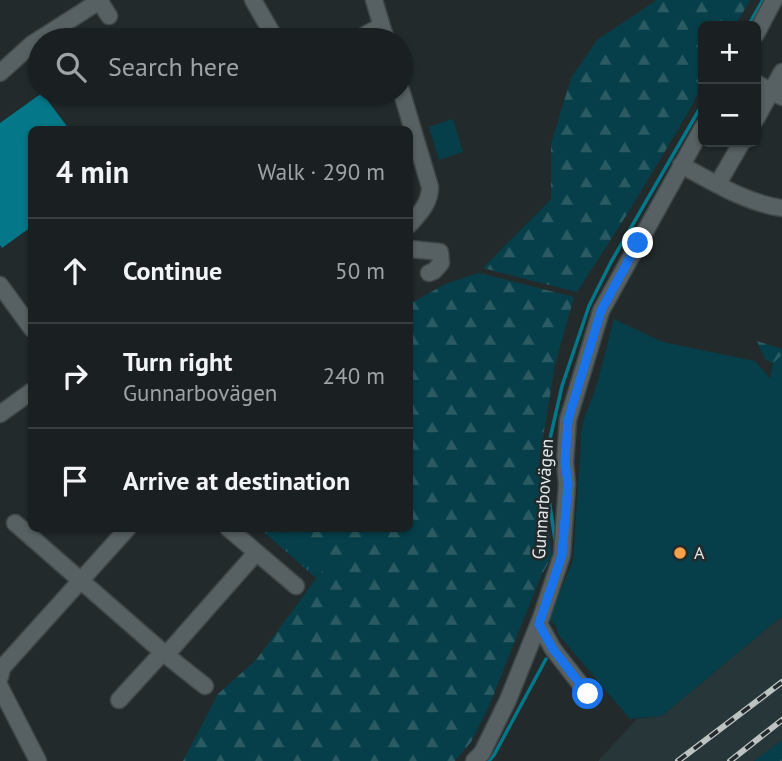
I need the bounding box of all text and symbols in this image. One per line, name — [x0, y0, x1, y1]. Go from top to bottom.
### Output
map controls — [698, 21, 761, 147]
button: + — [698, 21, 761, 84]
search box — [28, 28, 413, 105]
icon: search — [52, 48, 90, 86]
text: Search here — [108, 50, 239, 83]
button: − — [698, 84, 761, 147]
text: 4 min — [56, 152, 129, 191]
text: Walk · 290 m — [258, 157, 385, 186]
route end — [622, 227, 653, 258]
icon: ahead — [56, 252, 94, 290]
text: Continue — [123, 254, 222, 287]
text: 50 m — [335, 256, 385, 285]
text: Turn right — [123, 345, 232, 378]
icon: right — [56, 357, 94, 395]
text: 240 m — [323, 361, 385, 390]
text: Gunnarbovägen — [123, 378, 277, 407]
street label: Gunnarbovägen — [527, 438, 558, 560]
icon: arrive — [56, 462, 94, 500]
text: Arrive at destination — [123, 464, 350, 497]
place label: A — [694, 541, 705, 564]
marker: A — [672, 545, 688, 561]
route start — [572, 678, 603, 709]

